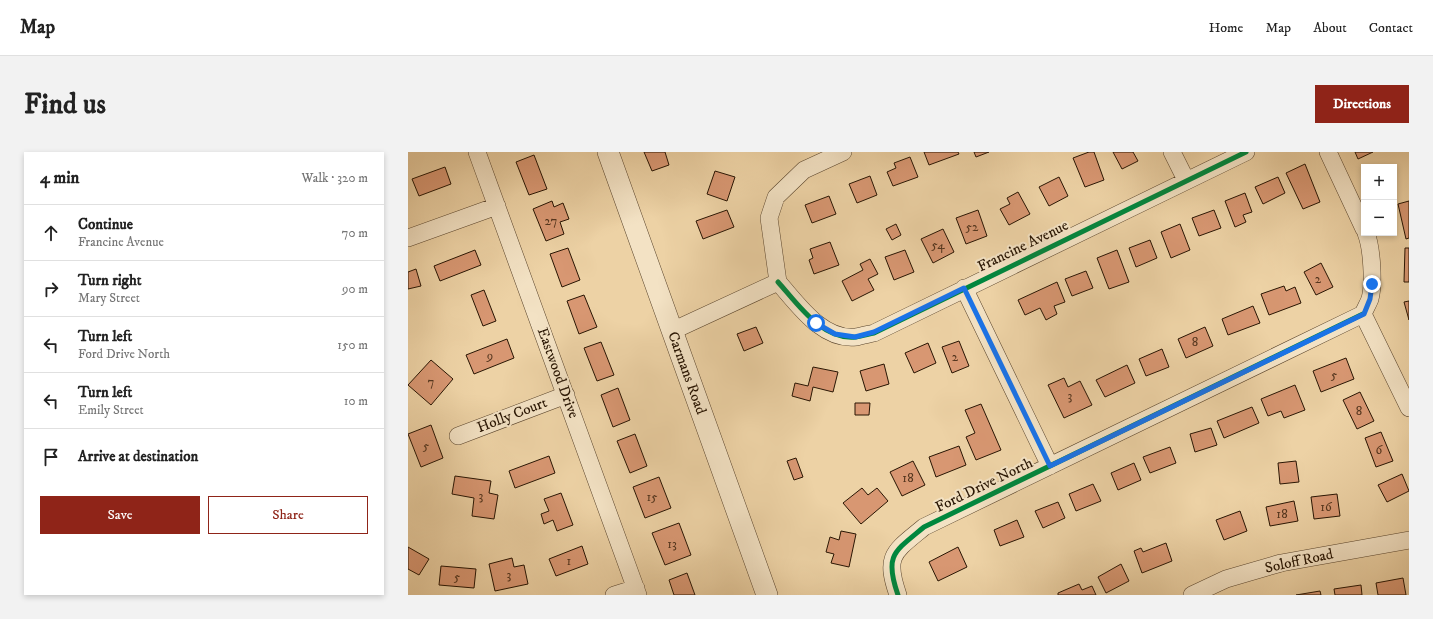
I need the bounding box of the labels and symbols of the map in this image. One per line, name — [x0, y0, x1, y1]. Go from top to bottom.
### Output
house number: 27 — [545, 213, 558, 229]
street label: Francine Avenue — [974, 216, 1072, 276]
house number: 52 — [966, 219, 979, 235]
house number: 54 — [931, 237, 945, 253]
house number: 2 — [1315, 271, 1322, 287]
route end — [1363, 275, 1381, 293]
route start — [807, 314, 825, 332]
street label: Eastwood Drive — [533, 325, 583, 421]
street label: Carmans Road — [663, 329, 711, 417]
house number: 8 — [1192, 334, 1198, 350]
house number: 9 — [486, 348, 493, 364]
house number: 2 — [952, 349, 959, 365]
house number: 5 — [1331, 367, 1338, 383]
house number: 7 — [428, 374, 435, 390]
house number: 3 — [1068, 388, 1073, 404]
street label: Holly Court — [474, 393, 550, 437]
house number: 8 — [1356, 403, 1362, 419]
house number: 5 — [423, 438, 430, 454]
house number: 6 — [1376, 442, 1384, 458]
street label: Ford Drive North — [932, 453, 1036, 517]
house number: 18 — [902, 470, 914, 486]
house number: 3 — [479, 488, 484, 504]
house number: 15 — [646, 489, 658, 505]
house number: 16 — [1320, 499, 1333, 515]
house number: 18 — [1276, 506, 1288, 522]
house number: 13 — [667, 536, 677, 552]
street label: Soloff Road — [1263, 544, 1335, 578]
house number: 1 — [567, 553, 572, 569]
house number: 3 — [507, 567, 512, 583]
house number: 5 — [454, 569, 461, 585]

